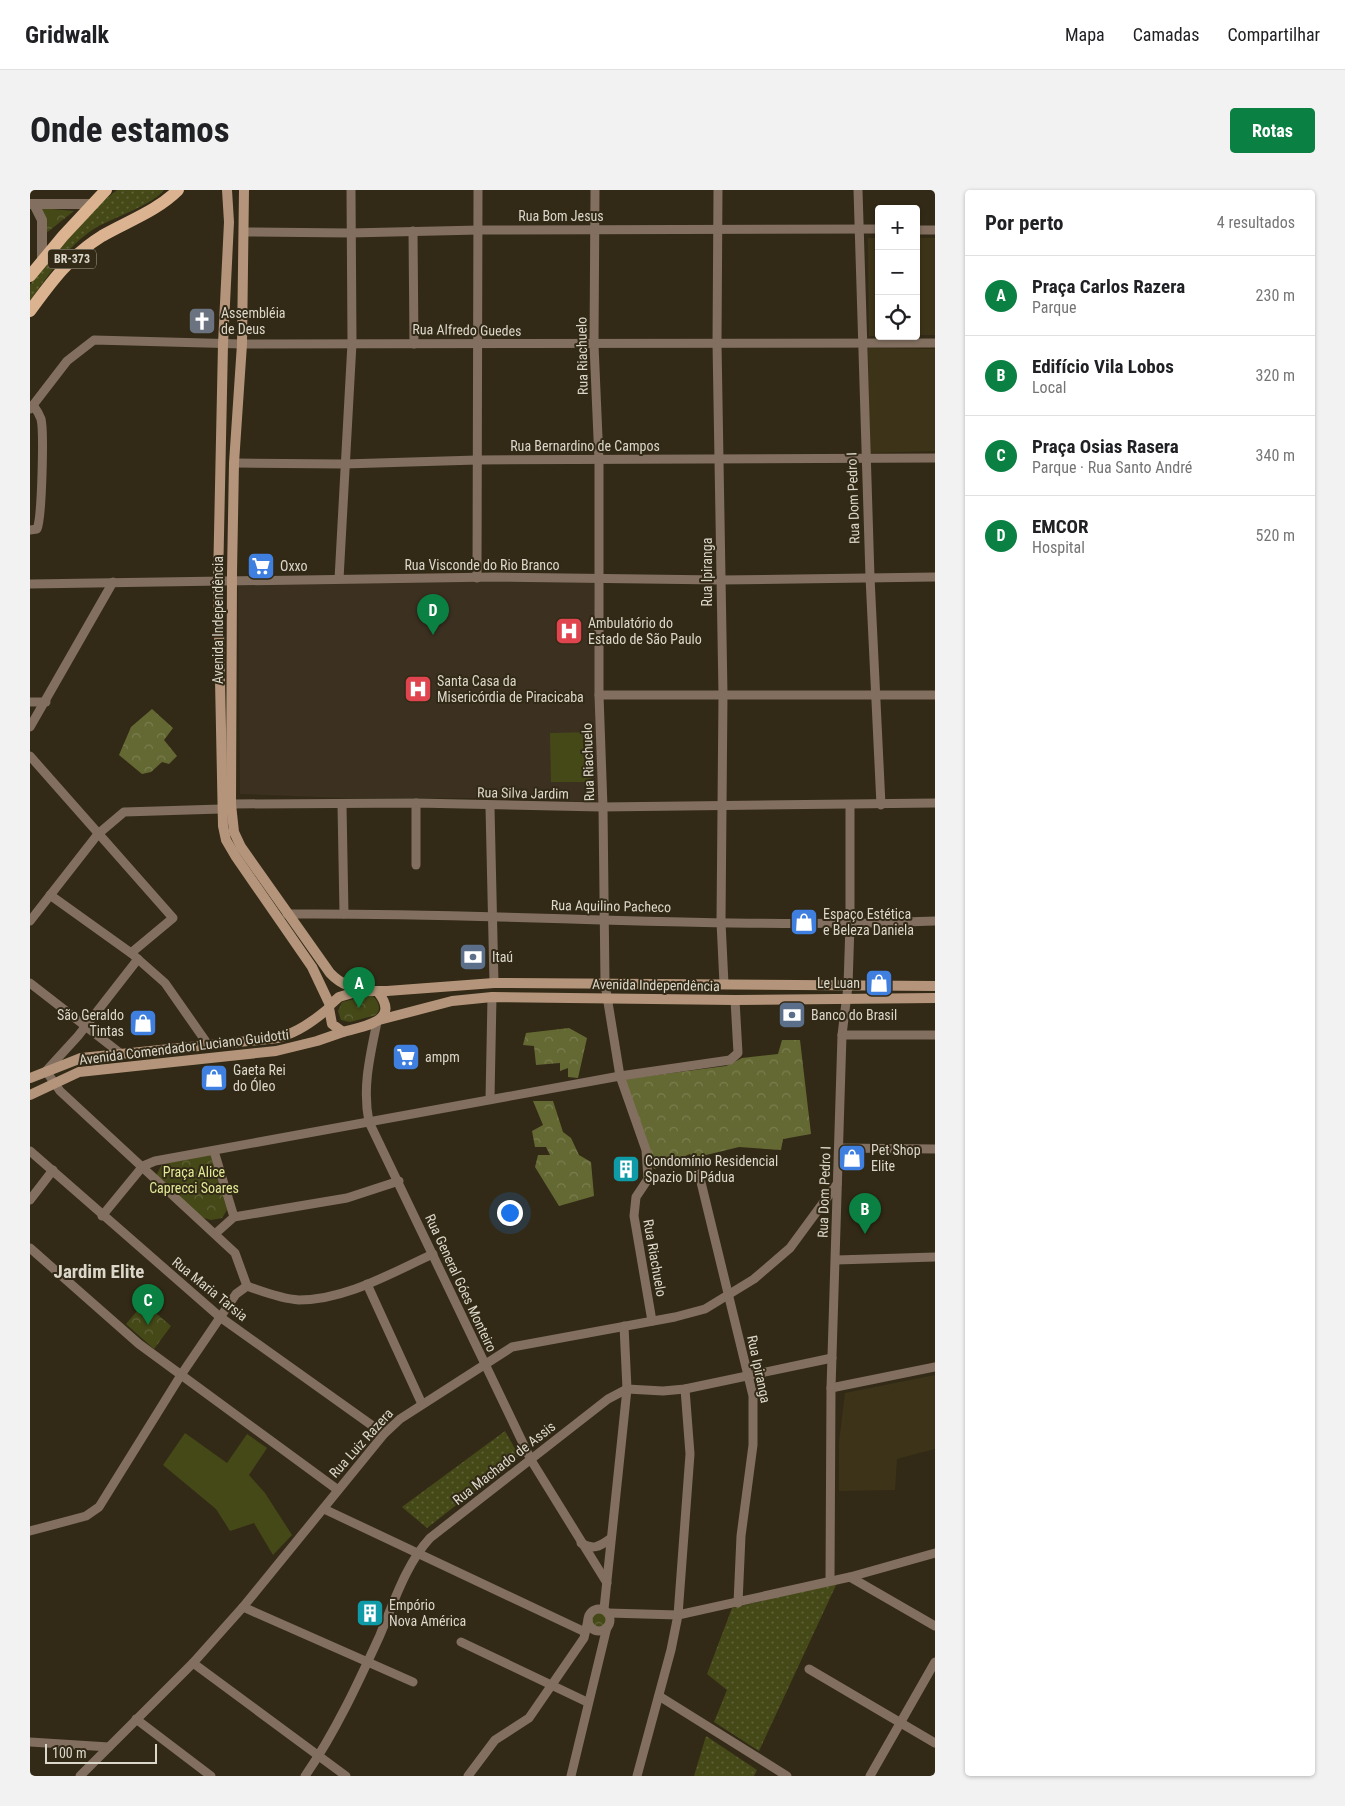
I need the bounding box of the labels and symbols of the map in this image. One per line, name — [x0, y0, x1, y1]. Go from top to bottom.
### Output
street label: Rua Bom Jesus — [518, 208, 604, 224]
road number: BR-373 — [48, 250, 96, 268]
place label: Assembléia de Deus — [221, 305, 286, 337]
church icon: Assembléia de Deus — [187, 306, 217, 336]
street label: Rua Riachuelo — [573, 317, 591, 395]
street label: Rua Alfredo Guedes — [412, 321, 522, 339]
street label: Rua Bernardino de Campos — [510, 438, 660, 454]
street label: Rua Dom Pedro I — [843, 452, 863, 544]
street label: Rua Ipiranga — [699, 538, 715, 606]
supermarket icon: Oxxo — [246, 551, 276, 581]
street label: Avenida Independência — [210, 556, 226, 684]
street label: Rua Visconde do Rio Branco — [404, 557, 560, 573]
place label: Oxxo — [280, 558, 308, 574]
pin: D — [417, 594, 449, 635]
place label: Ambulatório do Estado de São Paulo — [588, 615, 702, 647]
hospital icon: Ambulatório do Estado de São Paulo — [554, 616, 584, 646]
place label: Santa Casa da Misericórdia de Piracicaba — [437, 673, 584, 705]
hospital icon: Santa Casa da Misericórdia de Piracicaba — [403, 674, 433, 704]
street label: Rua Riachuelo — [579, 723, 597, 801]
street label: Rua Silva Jardim — [477, 784, 569, 802]
street label: Rua Aquilino Pacheco — [551, 897, 671, 915]
place label: Espaço Estética e Beleza Daniela — [823, 906, 914, 938]
shop icon: Espaço Estética e Beleza Daniela — [789, 907, 819, 937]
bank icon: Itaú — [458, 942, 488, 972]
place label: Itaú — [492, 949, 513, 965]
pin: A — [343, 967, 375, 1008]
shop icon: Le Luan — [864, 968, 894, 998]
place label: Le Luan — [817, 975, 860, 991]
street label: Avenida Independência — [592, 976, 720, 994]
bank icon: Banco do Brasil — [777, 1000, 807, 1030]
place label: São Geraldo Tintas — [57, 1007, 124, 1039]
place label: Banco do Brasil — [811, 1007, 897, 1023]
shop icon: São Geraldo Tintas — [128, 1008, 158, 1038]
street label: Avenida Comendador Luciano Guidotti — [78, 1026, 290, 1068]
supermarket icon: ampm — [391, 1042, 421, 1072]
place label: ampm — [425, 1049, 460, 1065]
place label: Gaeta Rei do Óleo — [233, 1062, 286, 1094]
shop icon: Gaeta Rei do Óleo — [199, 1063, 229, 1093]
place label: Pet Shop Elite — [871, 1142, 921, 1174]
shop icon: Pet Shop Elite — [837, 1143, 867, 1173]
street label: Rua Dom Pedro I — [814, 1146, 834, 1238]
place label: Condomínio Residencial Spazio Di Pádua — [645, 1153, 778, 1185]
building icon: Condomínio Residencial Spazio Di Pádua — [611, 1154, 641, 1184]
park label: Praça Alice Caprecci Soares — [149, 1164, 239, 1196]
pin: B — [849, 1193, 881, 1234]
your location — [497, 1200, 523, 1226]
street label: Rua General Góes Monteiro — [422, 1211, 500, 1355]
street label: Rua Riachuelo — [640, 1218, 670, 1298]
street label: Rua Maria Tarsia — [169, 1254, 251, 1324]
district label: Jardim Elite — [54, 1260, 144, 1283]
pin: C — [132, 1284, 164, 1325]
street label: Rua Ipiranga — [744, 1334, 774, 1404]
street label: Rua Luiz Razera — [326, 1405, 396, 1481]
street label: Rua Machado de Assis — [450, 1418, 558, 1508]
place label: Empório Nova América — [389, 1597, 466, 1629]
building icon: Empório Nova América — [355, 1598, 385, 1628]
scale bar — [45, 1741, 158, 1764]

